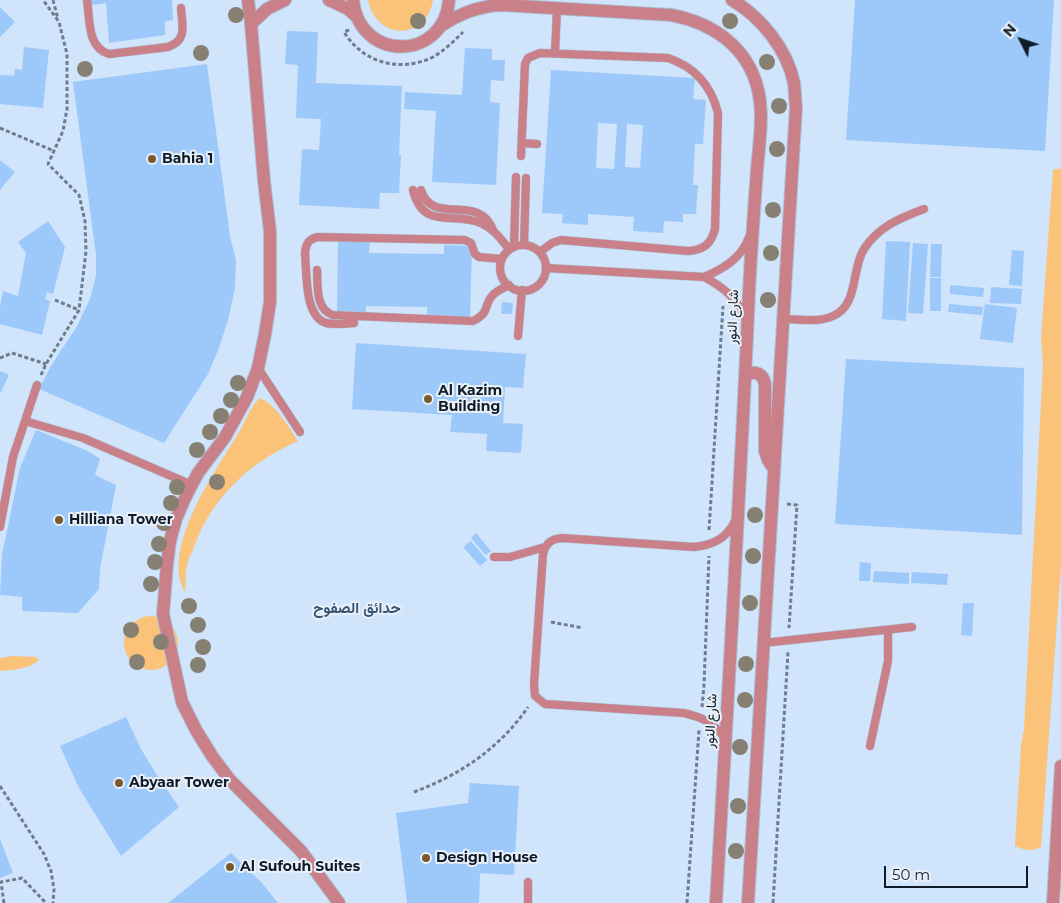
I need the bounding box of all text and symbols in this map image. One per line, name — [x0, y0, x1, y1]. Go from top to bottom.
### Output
north arrow — [996, 15, 1046, 65]
text: N — [999, 20, 1020, 40]
place label: Bahia 1 — [162, 151, 213, 167]
marker: Bahia 1 — [146, 153, 158, 165]
street label: شارع النور — [724, 289, 742, 345]
place label: Al Kazim Building — [438, 383, 502, 416]
marker: Al Kazim Building — [422, 393, 434, 405]
place label: Hilliana Tower — [69, 512, 173, 528]
marker: Hilliana Tower — [53, 514, 65, 526]
district label: حدائق الصفوح — [313, 600, 401, 618]
street label: شارع النور — [701, 693, 721, 749]
place label: Abyaar Tower — [129, 775, 229, 791]
marker: Abyaar Tower — [113, 777, 125, 789]
place label: Design House — [436, 850, 538, 866]
marker: Design House — [420, 852, 432, 864]
scale bar — [886, 856, 1030, 888]
place label: Al Sufouh Suites — [240, 859, 360, 875]
marker: Al Sufouh Suites — [224, 861, 236, 873]
text: 50 m — [892, 865, 930, 884]

